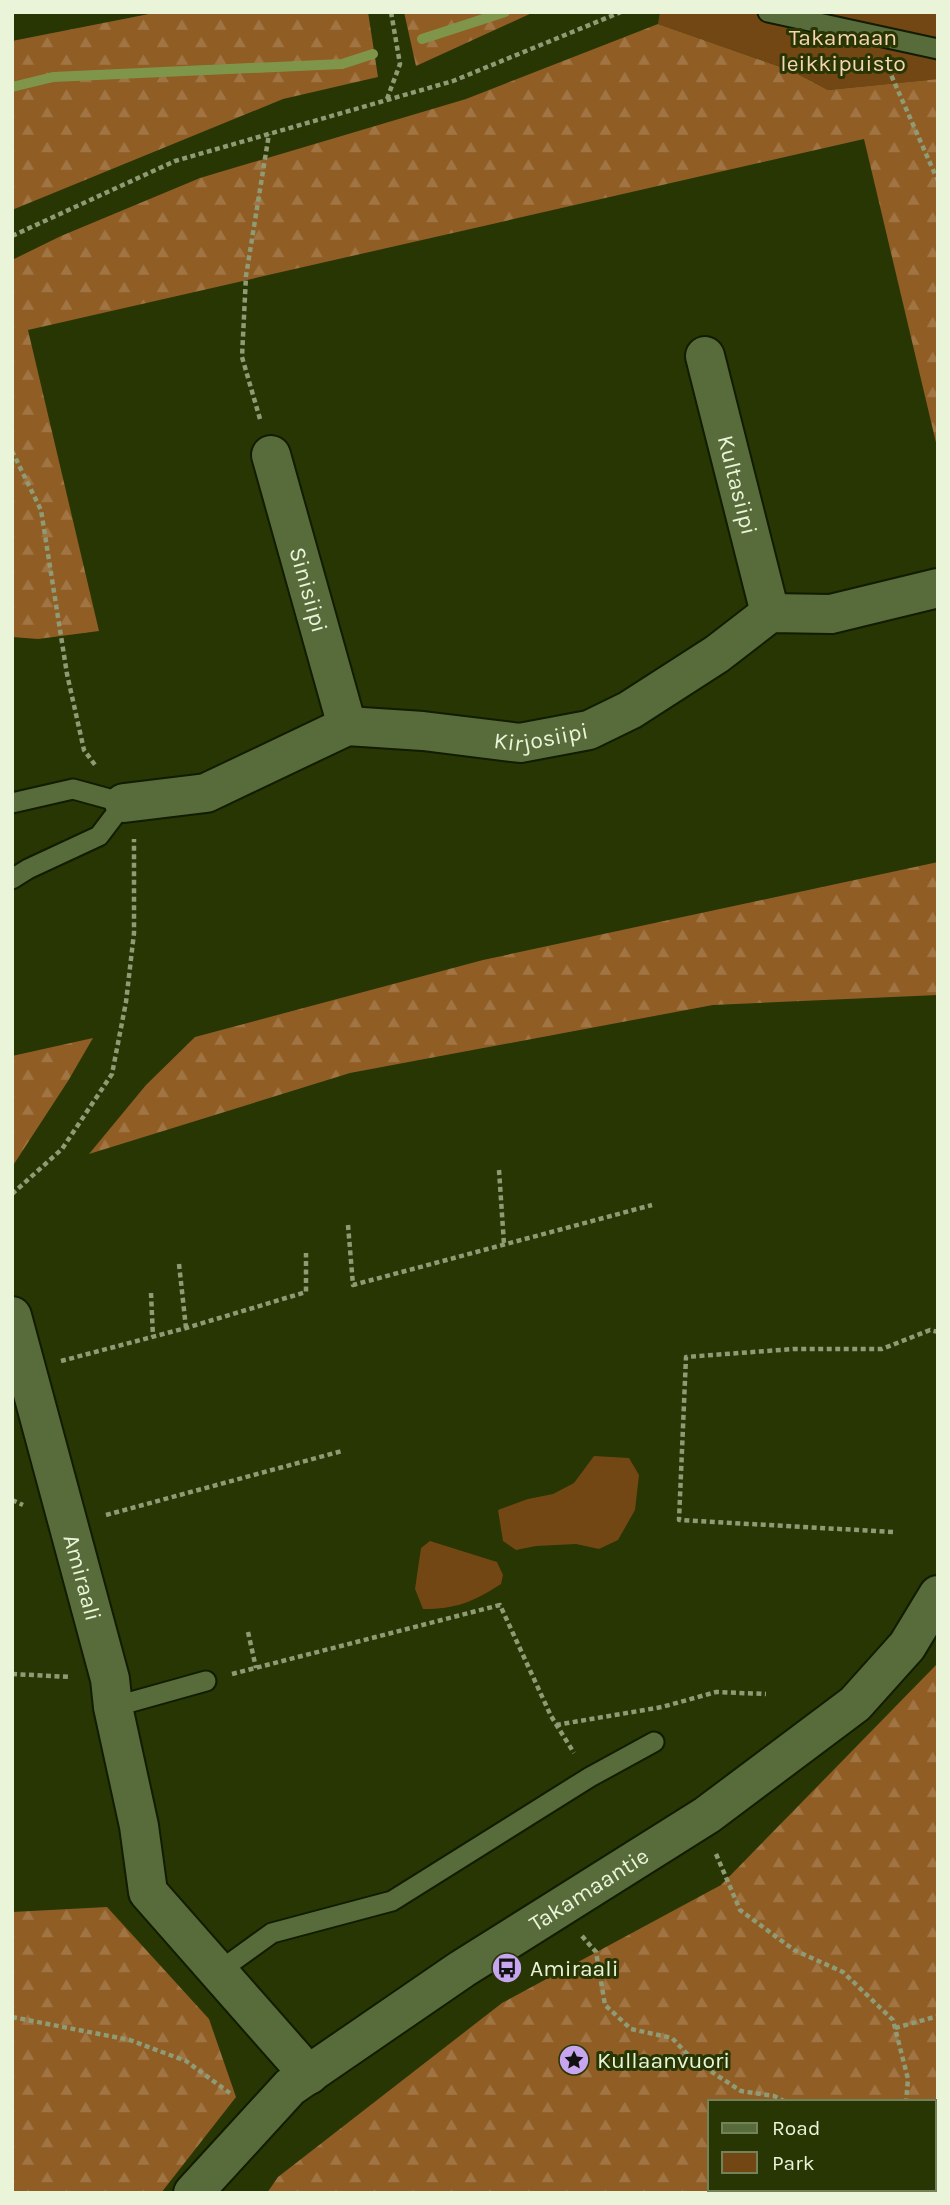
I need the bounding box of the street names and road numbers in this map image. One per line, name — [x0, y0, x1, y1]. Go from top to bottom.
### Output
street label: Kultasiipi — [712, 432, 763, 538]
street label: Sinisiipi — [283, 544, 333, 636]
street label: Kirjosiipi — [492, 717, 590, 757]
street label: Amiraali — [58, 1531, 107, 1624]
street label: Takamaantie — [524, 1842, 654, 1937]

